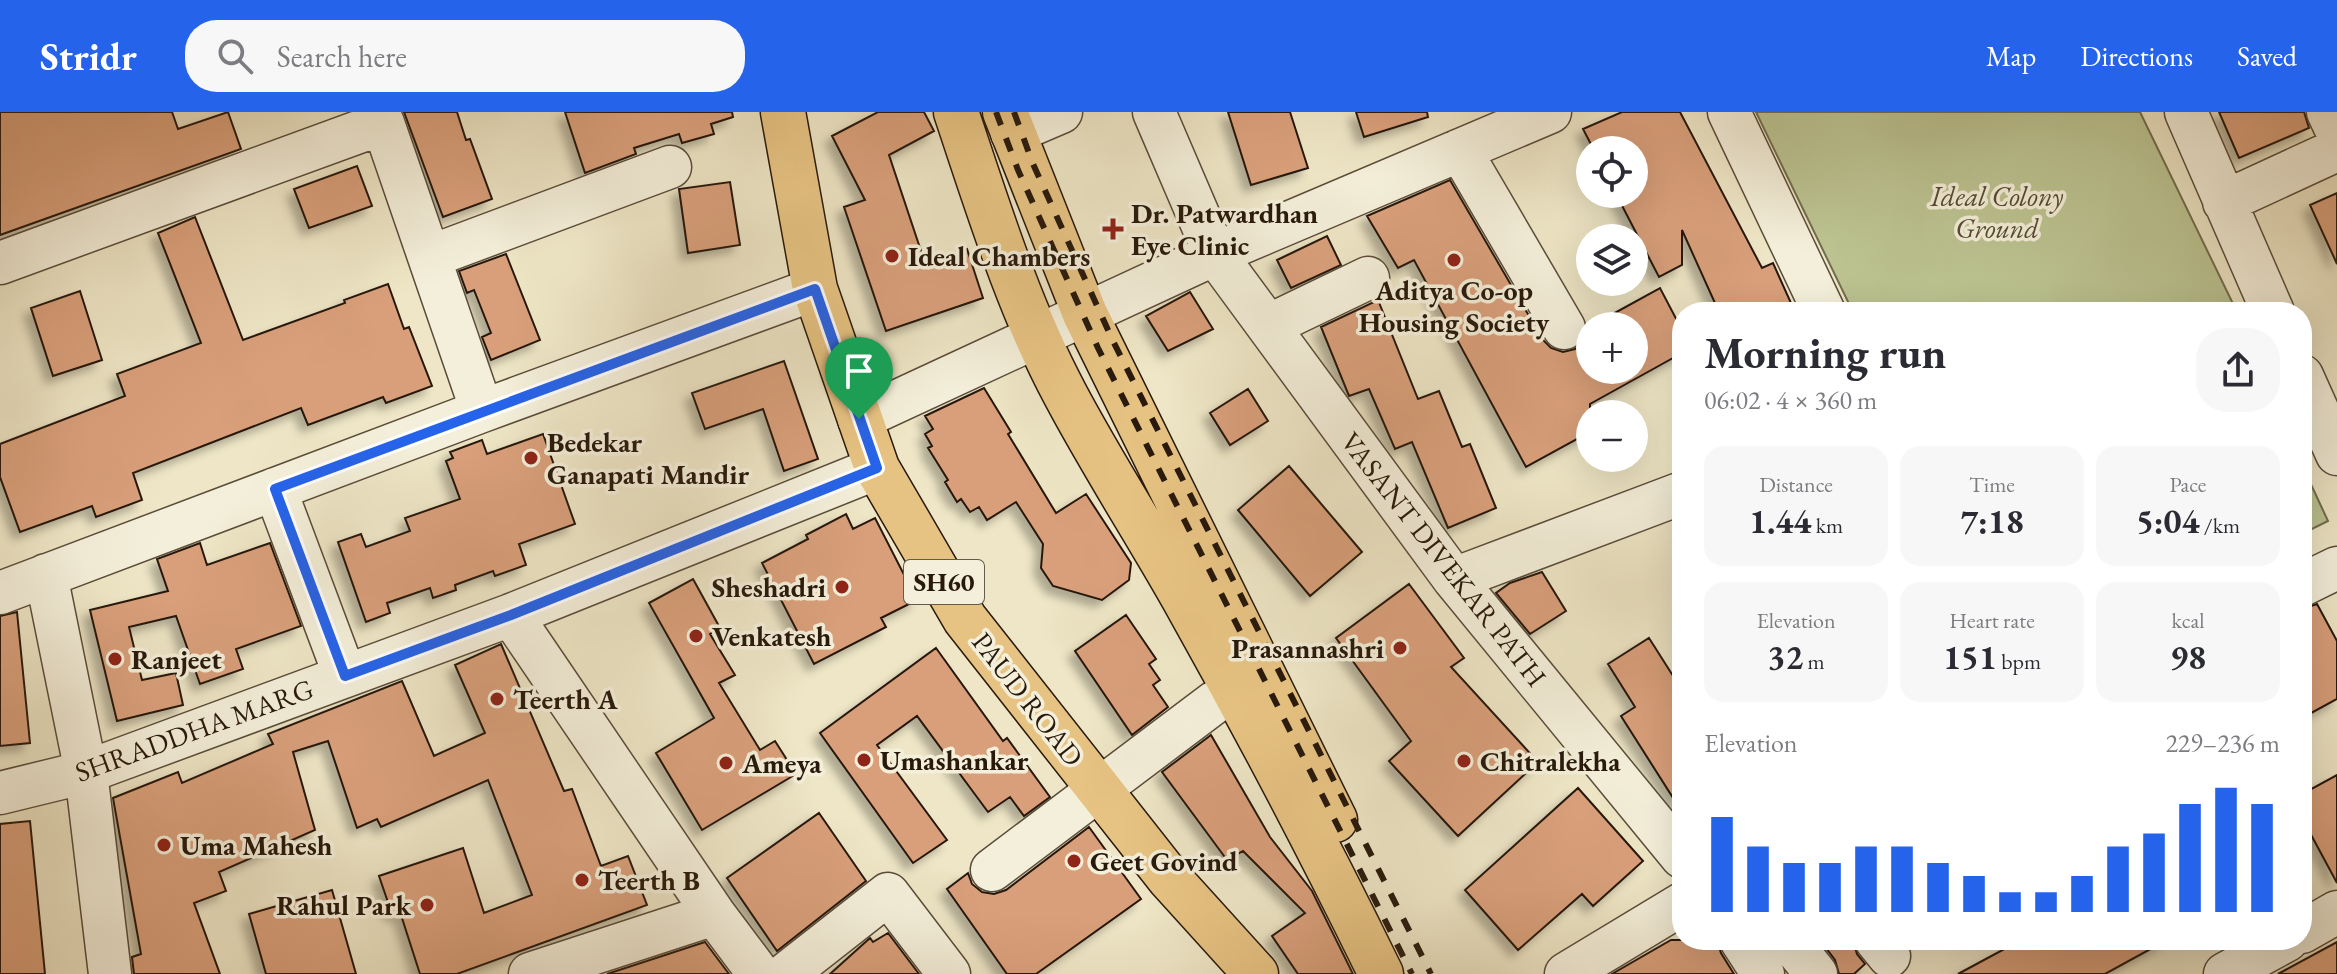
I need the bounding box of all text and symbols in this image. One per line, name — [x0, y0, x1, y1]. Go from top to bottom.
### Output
search box — [185, 20, 745, 92]
text: Stridr — [40, 32, 137, 81]
icon: search — [213, 34, 257, 78]
text: Search here — [277, 37, 407, 76]
text: Map — [1986, 38, 2036, 74]
text: Directions — [2080, 38, 2193, 74]
text: Saved — [2237, 38, 2297, 74]
map controls — [1576, 136, 1648, 472]
button: locate — [1576, 136, 1648, 208]
park label: Ideal Colony Ground — [1930, 178, 2064, 246]
place label: Dr. Patwardhan Eye Clinic — [1131, 195, 1318, 263]
marker: Dr. Patwardhan Eye Clinic — [1102, 218, 1124, 240]
button: layers — [1576, 224, 1648, 296]
place label: Ideal Chambers — [908, 238, 1090, 274]
marker: Ideal Chambers — [883, 247, 901, 265]
marker: Aditya Co-op Housing Society — [1445, 251, 1463, 269]
place label: Aditya Co-op Housing Society — [1359, 272, 1550, 340]
button: + — [1576, 312, 1648, 384]
text: Morning run — [1704, 324, 1946, 381]
button: share — [2196, 328, 2280, 412]
pin — [825, 337, 893, 419]
icon: arrive — [837, 349, 881, 393]
text: 06:02 · 4 × 360 m — [1704, 383, 1877, 417]
button: − — [1576, 400, 1648, 472]
place label: Bedekar Ganapati Mandir — [547, 424, 749, 492]
street label: VASANT DIVEKAR PATH — [1333, 424, 1555, 694]
marker: Bedekar Ganapati Mandir — [522, 449, 540, 467]
text: Distance — [1759, 470, 1833, 499]
text: Time — [1969, 470, 2015, 499]
text: Pace — [2170, 470, 2206, 499]
text: 1.44 — [1749, 499, 1811, 543]
text: 7:18 — [1960, 499, 2024, 543]
text: 5:04 — [2136, 499, 2199, 543]
text: km — [1811, 511, 1843, 540]
text: /km — [2199, 511, 2240, 540]
road number: SH60 — [904, 560, 984, 604]
place label: Sheshadri — [712, 569, 826, 605]
marker: Sheshadri — [833, 578, 851, 596]
text: Elevation — [1756, 606, 1836, 635]
text: Heart rate — [1949, 606, 2035, 635]
text: kcal — [2171, 606, 2205, 635]
place label: Venkatesh — [712, 618, 832, 654]
street label: PAUD ROAD — [964, 625, 1092, 773]
marker: Venkatesh — [687, 627, 705, 645]
place label: Prasannashri — [1231, 630, 1384, 666]
text: 32 — [1767, 635, 1803, 679]
text: 151 — [1943, 635, 1997, 679]
text: 98 — [2170, 635, 2206, 679]
marker: Prasannashri — [1391, 639, 1409, 657]
place label: Ranjeet — [131, 641, 222, 677]
text: m — [1803, 647, 1825, 676]
text: bpm — [1997, 647, 2041, 676]
marker: Ranjeet — [106, 650, 124, 668]
street label: SHRADDHA MARG — [70, 670, 318, 790]
place label: Teerth A — [513, 681, 618, 717]
marker: Teerth A — [488, 690, 506, 708]
text: Elevation — [1704, 726, 1798, 760]
text: 229–236 m — [2165, 726, 2280, 760]
place label: Umashankar — [880, 742, 1029, 778]
place label: Chitralekha — [1480, 743, 1621, 779]
place label: Ameya — [741, 745, 822, 781]
marker: Umashankar — [855, 751, 873, 769]
marker: Chitralekha — [1455, 752, 1473, 770]
marker: Ameya — [717, 754, 735, 772]
place label: Uma Mahesh — [180, 827, 333, 863]
marker: Uma Mahesh — [155, 836, 173, 854]
place label: Geet Govind — [1090, 843, 1238, 879]
marker: Geet Govind — [1065, 852, 1083, 870]
place label: Teerth B — [598, 862, 700, 898]
marker: Teerth B — [573, 871, 591, 889]
place label: Rahul Park — [276, 887, 412, 923]
marker: Rahul Park — [418, 896, 436, 914]

